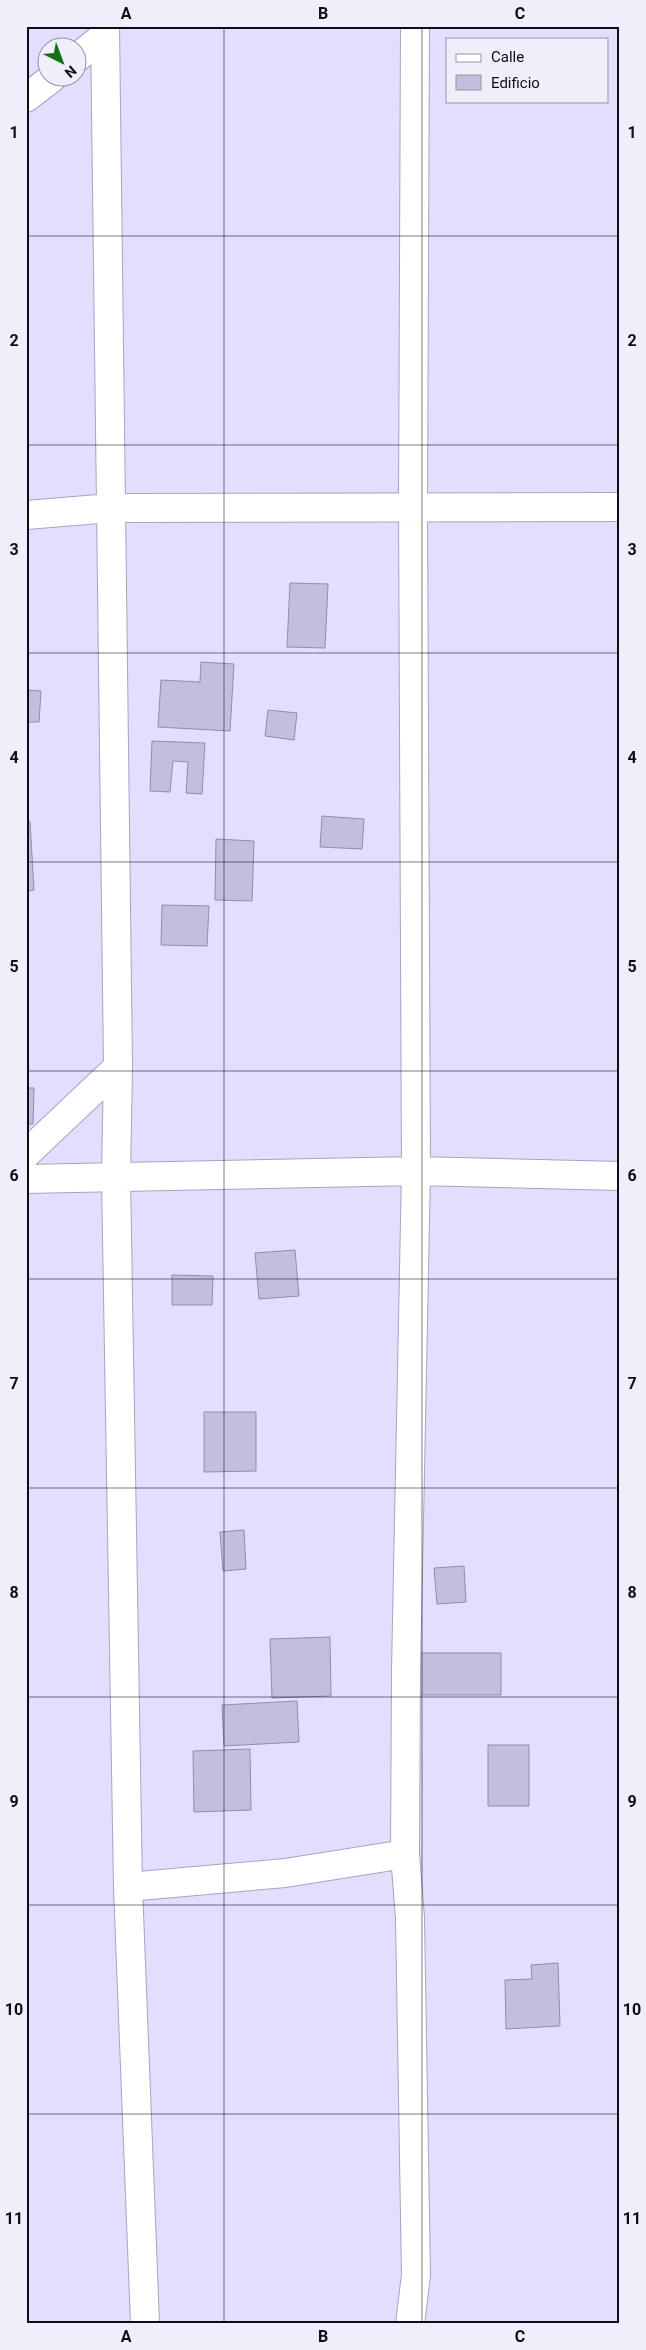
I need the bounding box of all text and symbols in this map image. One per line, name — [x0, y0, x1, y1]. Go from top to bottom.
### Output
text: A — [121, 4, 132, 23]
text: B — [318, 4, 328, 23]
text: C — [515, 4, 525, 23]
north arrow — [38, 38, 88, 88]
legend — [446, 38, 608, 102]
text: Calle — [491, 48, 524, 66]
text: N — [62, 62, 80, 81]
text: Edificio — [491, 74, 540, 92]
text: 1 — [9, 123, 19, 142]
text: 1 — [627, 123, 637, 142]
text: 2 — [9, 331, 19, 350]
text: 2 — [627, 331, 637, 350]
text: 3 — [9, 540, 19, 559]
text: 3 — [627, 540, 637, 559]
text: 4 — [9, 748, 19, 767]
text: 4 — [627, 748, 637, 767]
text: 5 — [9, 957, 19, 976]
text: 5 — [627, 957, 637, 976]
text: 6 — [9, 1166, 19, 1185]
text: 6 — [627, 1166, 637, 1185]
text: 7 — [9, 1374, 19, 1393]
text: 7 — [627, 1374, 637, 1393]
text: 8 — [9, 1583, 19, 1602]
text: 8 — [627, 1583, 637, 1602]
text: 9 — [9, 1792, 19, 1811]
text: 9 — [627, 1792, 637, 1811]
text: 10 — [5, 2000, 23, 2019]
text: 10 — [623, 2000, 641, 2019]
text: 11 — [5, 2209, 23, 2228]
text: 11 — [623, 2209, 641, 2228]
text: A — [121, 2327, 132, 2346]
text: B — [318, 2327, 328, 2346]
text: C — [515, 2327, 525, 2346]

